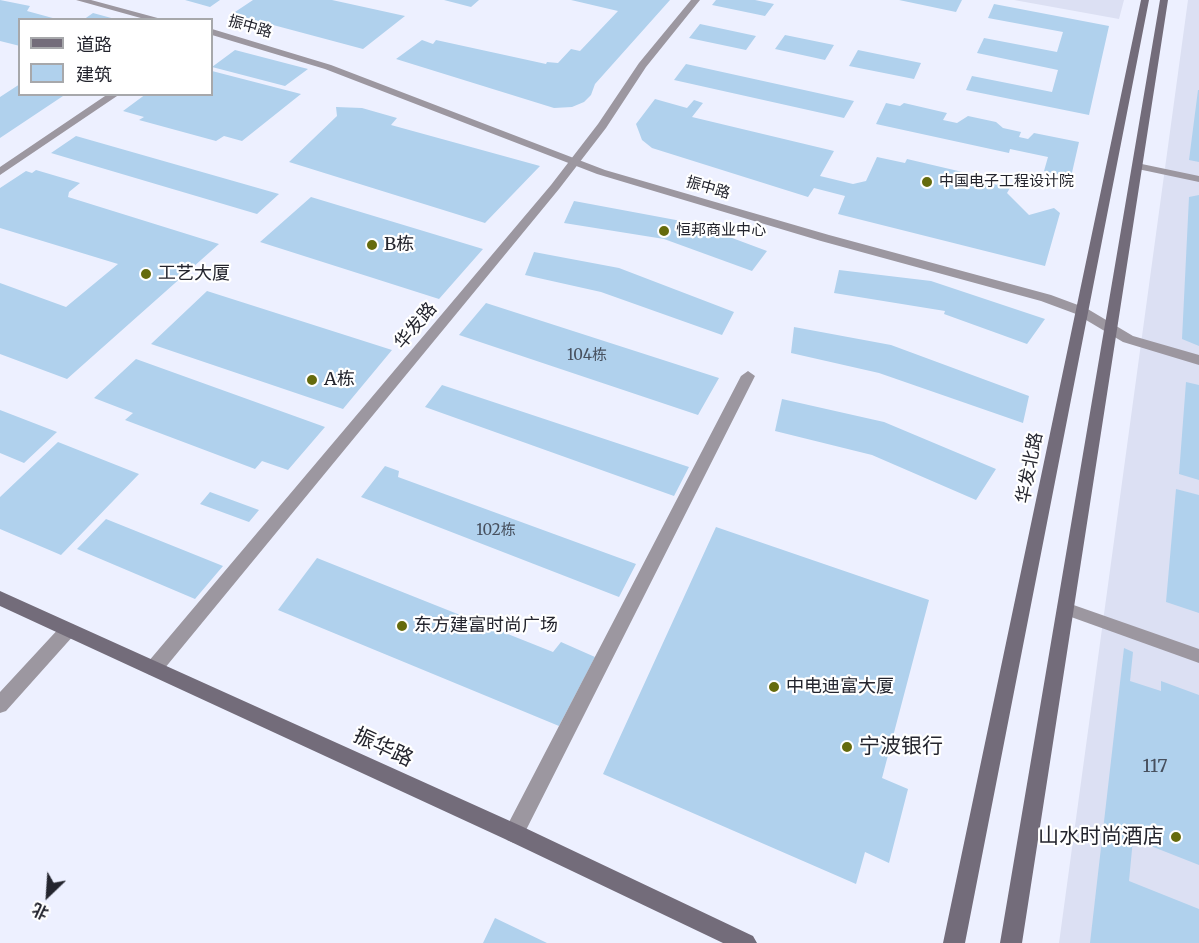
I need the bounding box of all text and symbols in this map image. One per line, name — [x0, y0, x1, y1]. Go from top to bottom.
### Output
street label: 振中路 — [226, 12, 274, 42]
legend — [18, 18, 213, 96]
text: 道路 — [76, 33, 112, 56]
text: 建筑 — [76, 63, 112, 86]
street label: 振中路 — [684, 173, 732, 203]
place label: 中国电子工程设计院 — [939, 173, 1074, 191]
marker: 中国电子工程设计院 — [920, 175, 934, 189]
place label: 恒邦商业中心 — [676, 222, 766, 240]
marker: 恒邦商业中心 — [657, 224, 671, 238]
place label: B栋 — [384, 234, 414, 256]
marker: B栋 — [365, 238, 379, 252]
place label: 工艺大厦 — [158, 263, 230, 285]
marker: 工艺大厦 — [139, 267, 153, 281]
street label: 华发路 — [390, 298, 442, 354]
house number: 104栋 — [567, 347, 607, 365]
place label: A栋 — [324, 369, 355, 391]
marker: A栋 — [305, 373, 319, 387]
street label: 华发北路 — [1013, 431, 1047, 505]
house number: 102栋 — [476, 522, 516, 540]
place label: 东方建富时尚广场 — [414, 615, 558, 637]
marker: 东方建富时尚广场 — [395, 619, 409, 633]
place label: 中电迪富大厦 — [786, 676, 894, 698]
marker: 中电迪富大厦 — [767, 680, 781, 694]
street label: 振华路 — [349, 723, 417, 773]
place label: 宁波银行 — [859, 734, 943, 760]
marker: 宁波银行 — [840, 740, 854, 754]
house number: 117 — [1143, 756, 1167, 778]
place label: 山水时尚酒店 — [1038, 824, 1164, 850]
marker: 山水时尚酒店 — [1169, 830, 1183, 844]
north arrow — [18, 865, 78, 925]
text: 北 — [29, 899, 52, 924]

